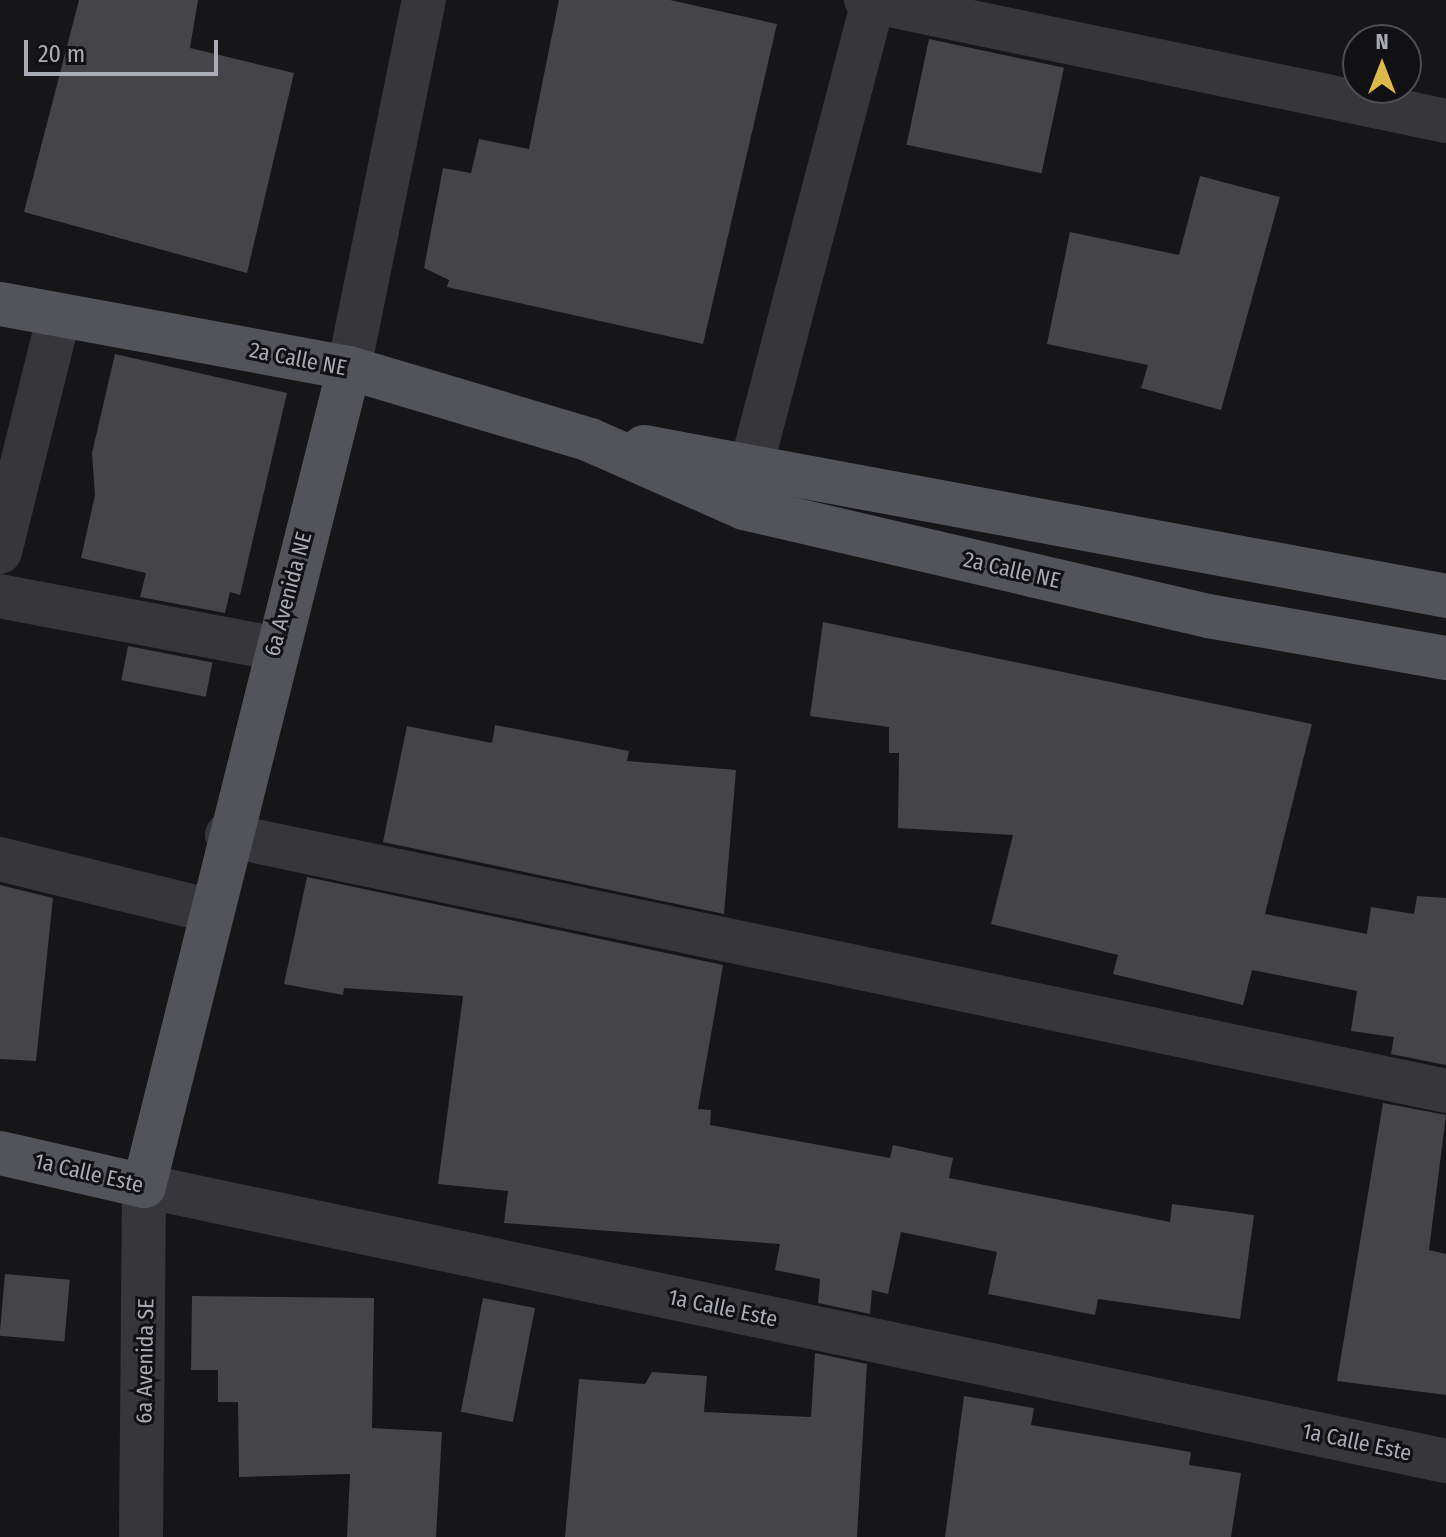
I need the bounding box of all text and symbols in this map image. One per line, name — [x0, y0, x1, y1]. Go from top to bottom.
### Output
scale bar — [28, 24, 222, 74]
north arrow — [1342, 24, 1422, 104]
text: N — [1375, 28, 1389, 55]
text: 20 m — [38, 40, 85, 68]
street label: 2a Calle NE — [247, 337, 349, 381]
street label: 6a Avenida NE — [259, 529, 317, 659]
street label: 2a Calle NE — [961, 546, 1063, 594]
street label: 1a Calle Este — [32, 1148, 146, 1198]
street label: 1a Calle Este — [666, 1284, 780, 1332]
street label: 6a Avenida SE — [131, 1298, 159, 1424]
street label: 1a Calle Este — [1300, 1418, 1414, 1466]

